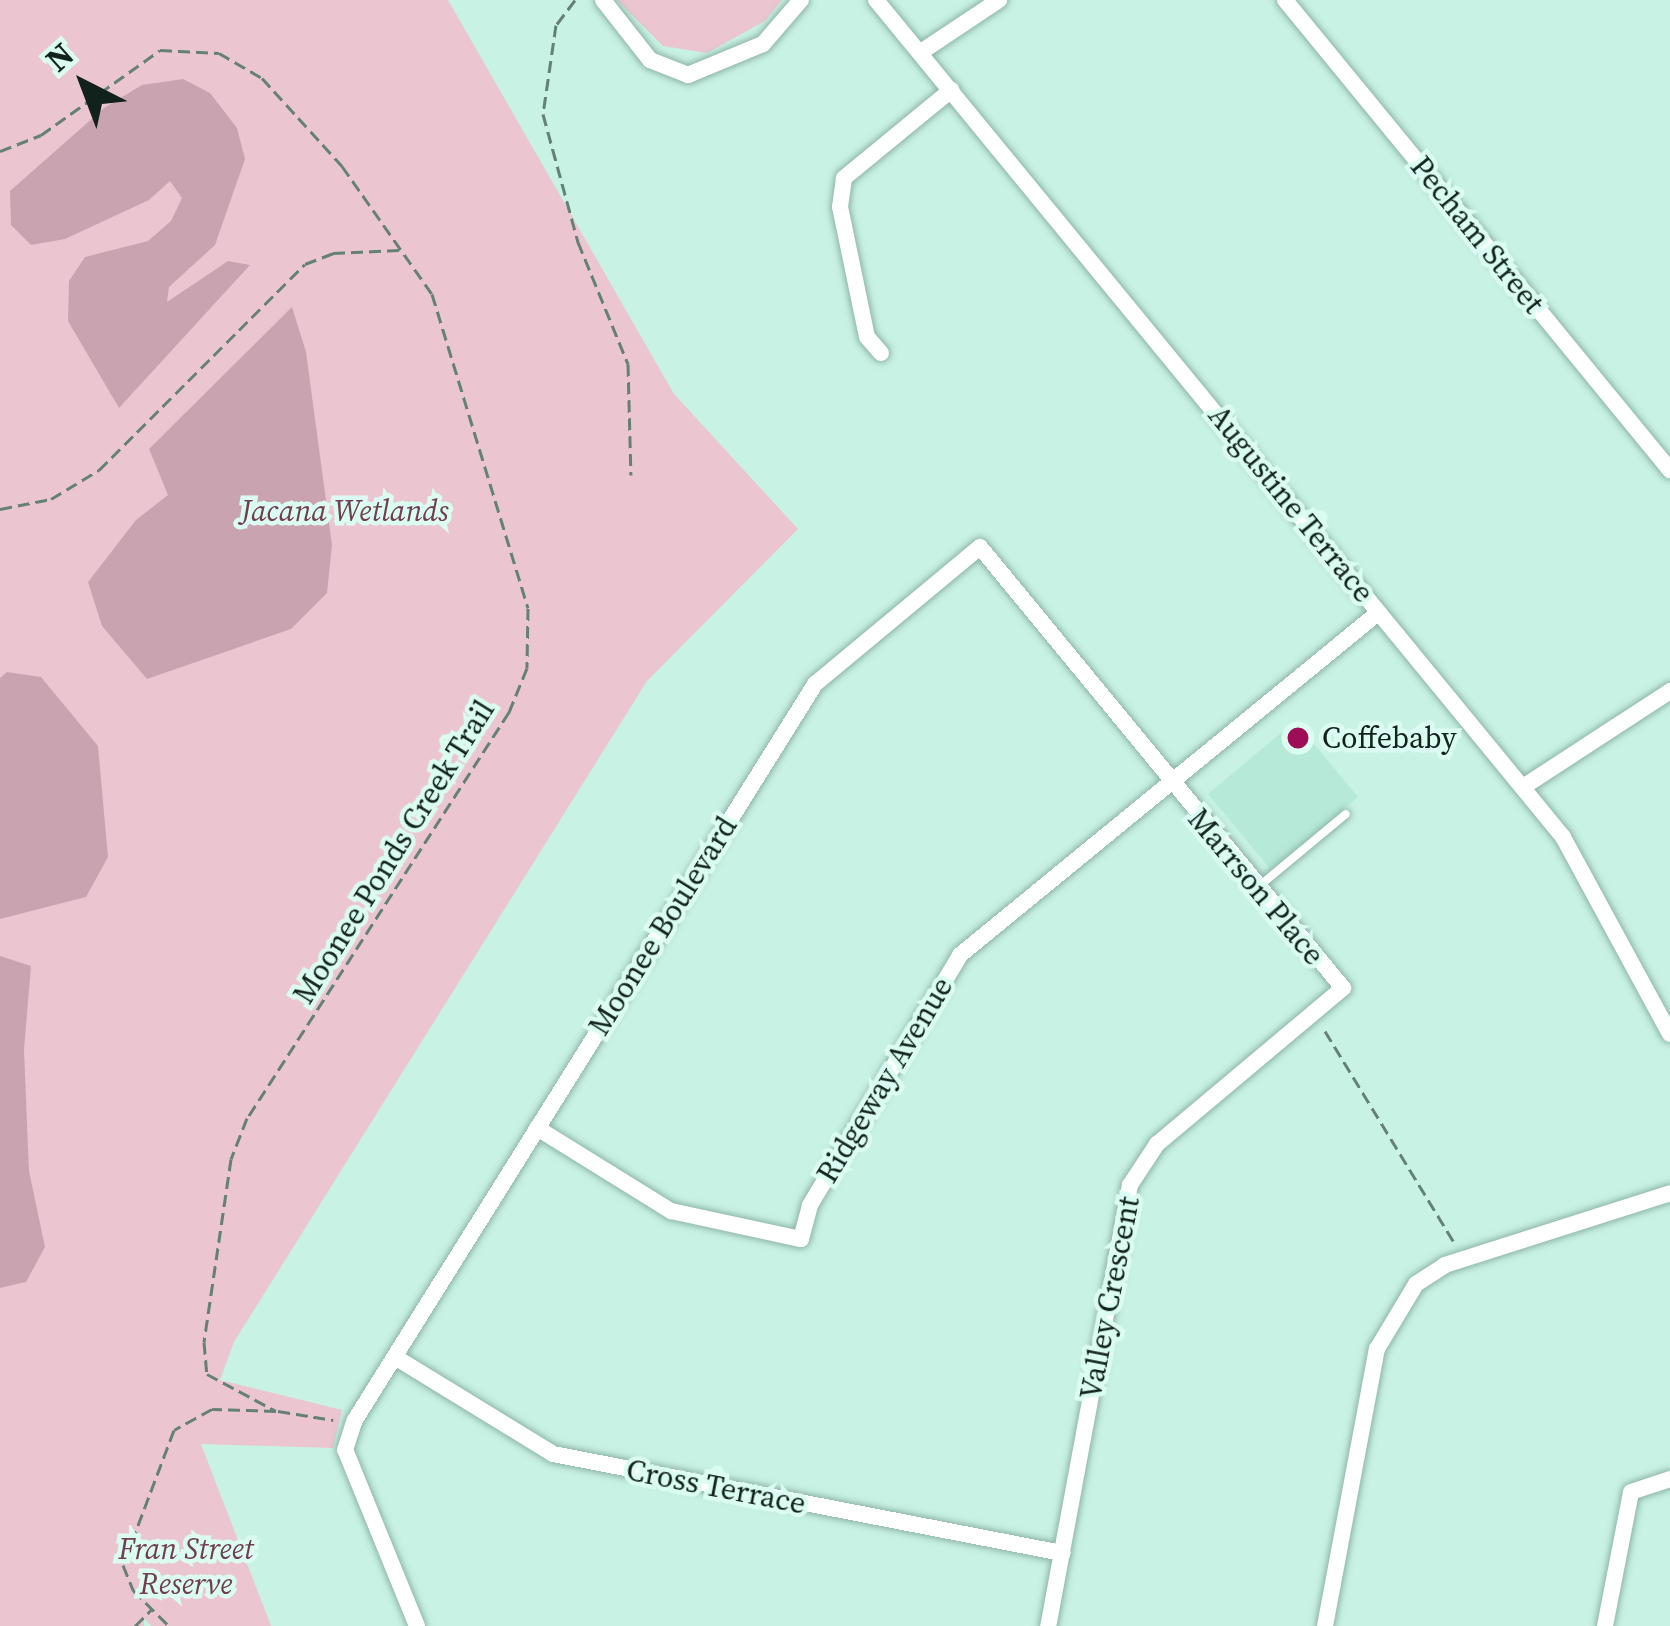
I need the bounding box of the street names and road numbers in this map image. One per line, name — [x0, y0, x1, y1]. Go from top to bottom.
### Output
street label: Pecham Street — [1403, 149, 1551, 321]
street label: Augustine Terrace — [1200, 398, 1382, 610]
street label: Moonee Ponds Creek Trail — [286, 693, 502, 1011]
street label: Marrson Place — [1180, 802, 1332, 972]
street label: Moonee Boulevard — [581, 810, 745, 1042]
street label: Ridgeway Avenue — [809, 971, 961, 1189]
street label: Valley Crescent — [1073, 1194, 1147, 1402]
street label: Cross Terrace — [623, 1452, 809, 1522]

